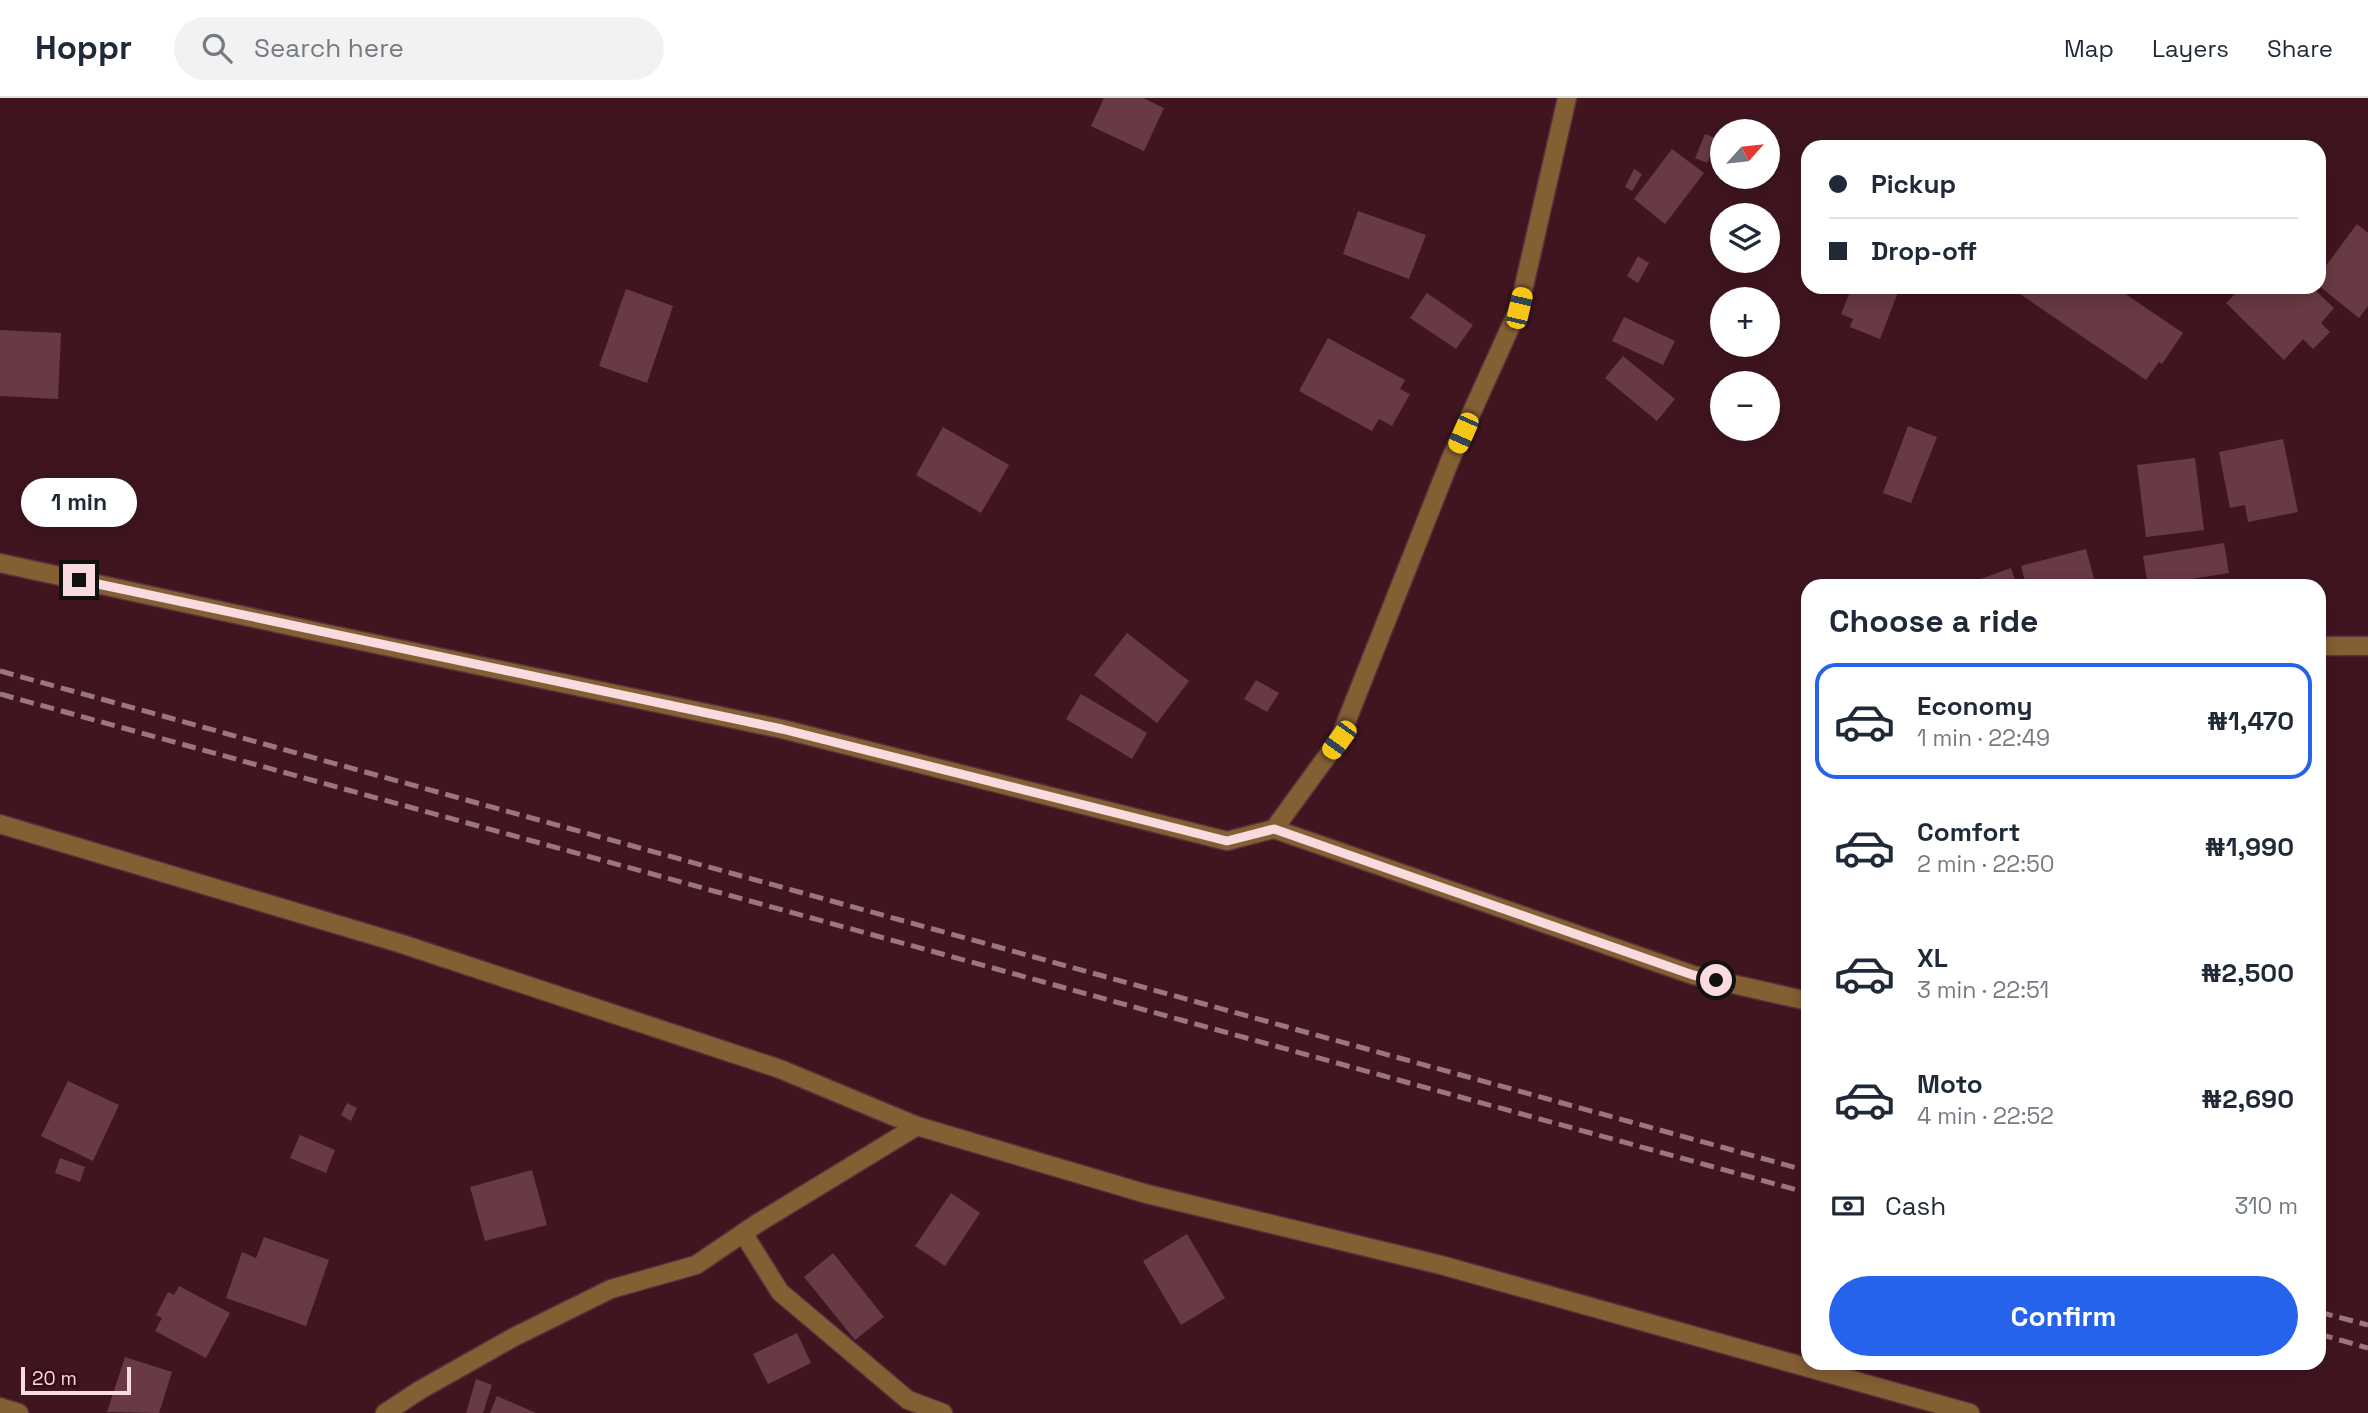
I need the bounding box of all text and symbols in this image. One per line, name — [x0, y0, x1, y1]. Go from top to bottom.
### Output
search box — [174, 17, 664, 80]
text: Hoppr — [35, 27, 132, 69]
icon: search — [198, 29, 236, 67]
text: Search here — [254, 31, 404, 65]
text: Map — [2064, 33, 2114, 64]
text: Layers — [2152, 33, 2229, 64]
text: Share — [2267, 33, 2333, 64]
north arrow — [1710, 119, 1780, 189]
map controls — [1710, 119, 1780, 441]
text: Pickup — [1871, 167, 1956, 201]
button: layers — [1710, 203, 1780, 273]
text: Drop-off — [1871, 234, 1977, 268]
car — [1505, 285, 1534, 331]
button: + — [1710, 287, 1780, 357]
button: − — [1710, 371, 1780, 441]
car — [1445, 410, 1482, 456]
callout: 1 min — [21, 478, 137, 528]
text: 1 min — [51, 487, 107, 517]
route end — [63, 564, 95, 596]
text: Choose a ride — [1829, 601, 2039, 641]
text: Economy — [1917, 689, 2033, 723]
icon: car — [1833, 690, 1896, 753]
text: ₦1,470 — [2207, 704, 2294, 738]
car — [1319, 717, 1360, 763]
text: 1 min · 22:49 — [1917, 723, 2050, 753]
text: Comfort — [1917, 815, 2020, 849]
icon: car — [1833, 816, 1896, 879]
text: ₦1,990 — [2205, 830, 2294, 864]
text: 2 min · 22:50 — [1917, 849, 2055, 879]
text: XL — [1917, 941, 1948, 975]
icon: car — [1833, 942, 1896, 1005]
text: ₦2,500 — [2201, 956, 2294, 990]
route start — [1700, 964, 1732, 996]
text: 3 min · 22:51 — [1917, 975, 2049, 1005]
text: Moto — [1917, 1067, 1983, 1101]
icon: car — [1833, 1068, 1896, 1131]
text: ₦2,690 — [2201, 1082, 2294, 1116]
text: 4 min · 22:52 — [1917, 1101, 2054, 1131]
icon: cash — [1829, 1187, 1867, 1225]
text: Cash — [1885, 1189, 1946, 1223]
text: 310 m — [2234, 1191, 2298, 1221]
button: Confirm — [1829, 1276, 2298, 1356]
scale bar — [21, 1364, 131, 1396]
text: 20 m — [32, 1366, 77, 1391]

